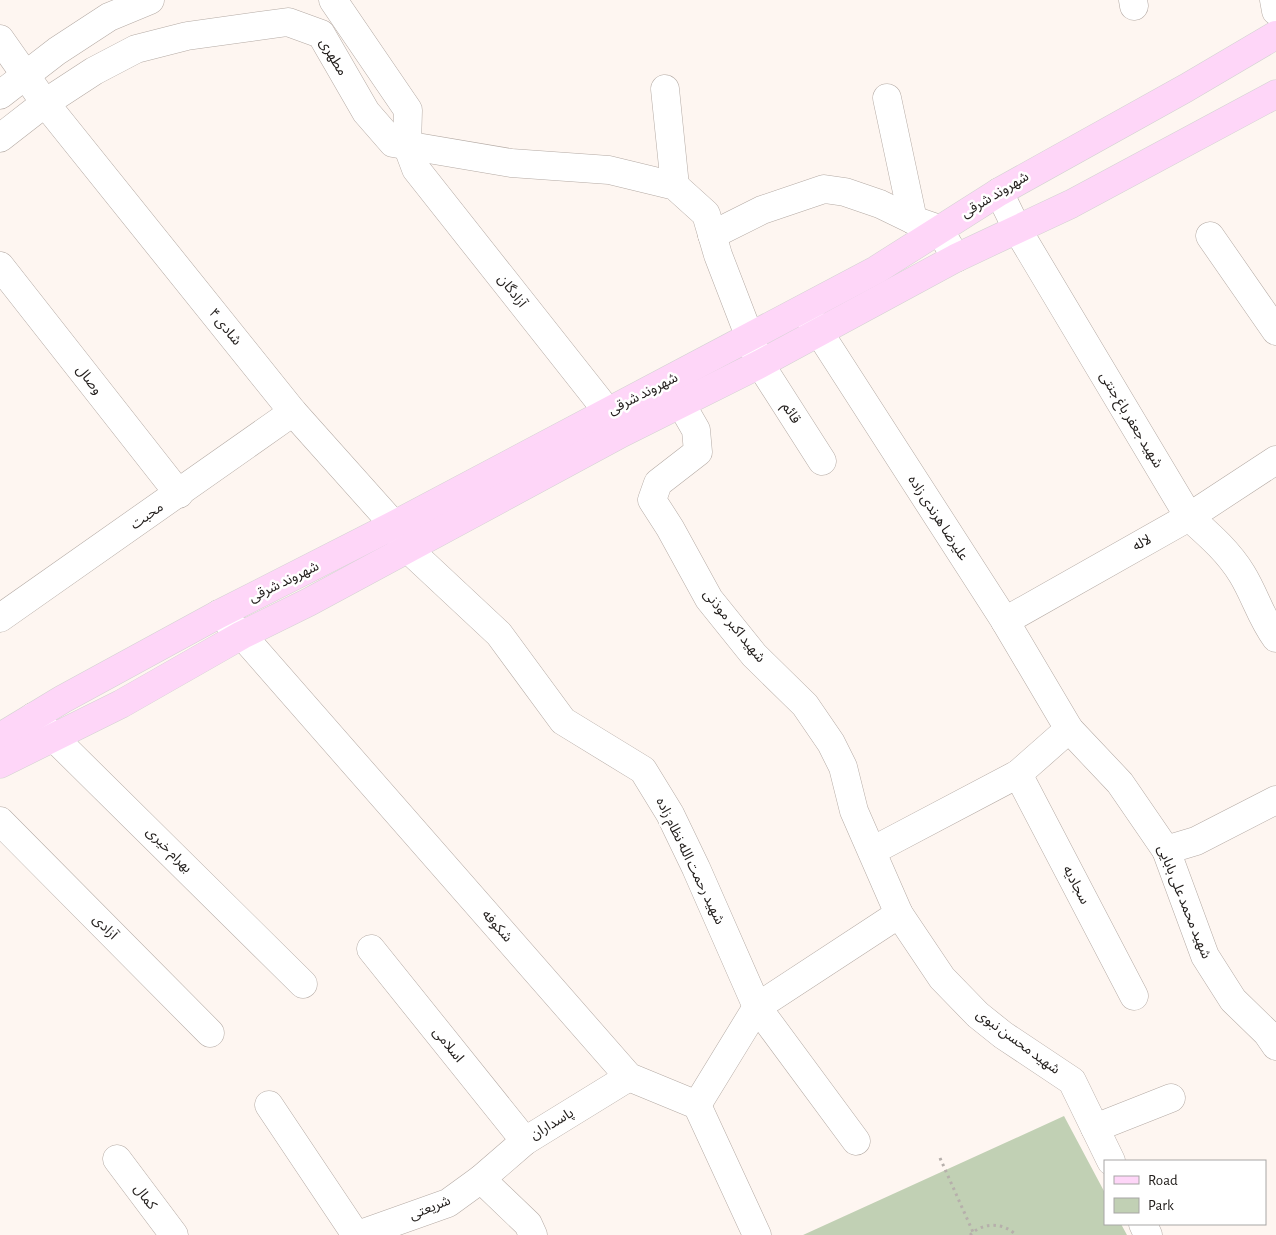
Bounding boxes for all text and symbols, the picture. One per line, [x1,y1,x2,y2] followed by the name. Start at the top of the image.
[316,36,349,79] street label: مطهری
[959,169,1032,221] street label: شهروند شرقی
[494,271,530,311] street label: آزادگان
[205,306,244,349] street label: شادی ۴
[73,363,105,398] street label: وصال
[606,370,681,418] street label: شهروند شرقی
[1094,370,1165,472] street label: شهید جعفر باغ جنتی
[777,400,803,428] street label: قائم
[904,473,971,564] street label: علیرضا هرندی زاده
[128,500,166,532] street label: محبت
[1130,532,1154,554] street label: لاله
[247,559,322,606] street label: شهروند شرقی
[700,587,768,666] street label: شهید اکبر موذنی
[651,795,727,928] street label: شهید رحمت الله نظام زاده
[141,824,195,878] street label: بهرام خیری
[1154,843,1213,961] street label: شهید محمد علی بابایی
[1060,863,1092,907] street label: سجادیه
[479,907,515,946] street label: شکوفه
[89,911,121,943] street label: آزادی
[973,1007,1062,1078] street label: شهید محسن نبوی
[429,1025,466,1066] street label: اسلامی
[528,1106,577,1144] street label: پاسداران
[1104,1160,1266,1225] legend
[1148,1173,1178,1188] text: Road
[130,1182,159,1213] street label: کمال
[407,1193,453,1223] street label: شریعتی
[1148,1198,1174,1213] text: Park

